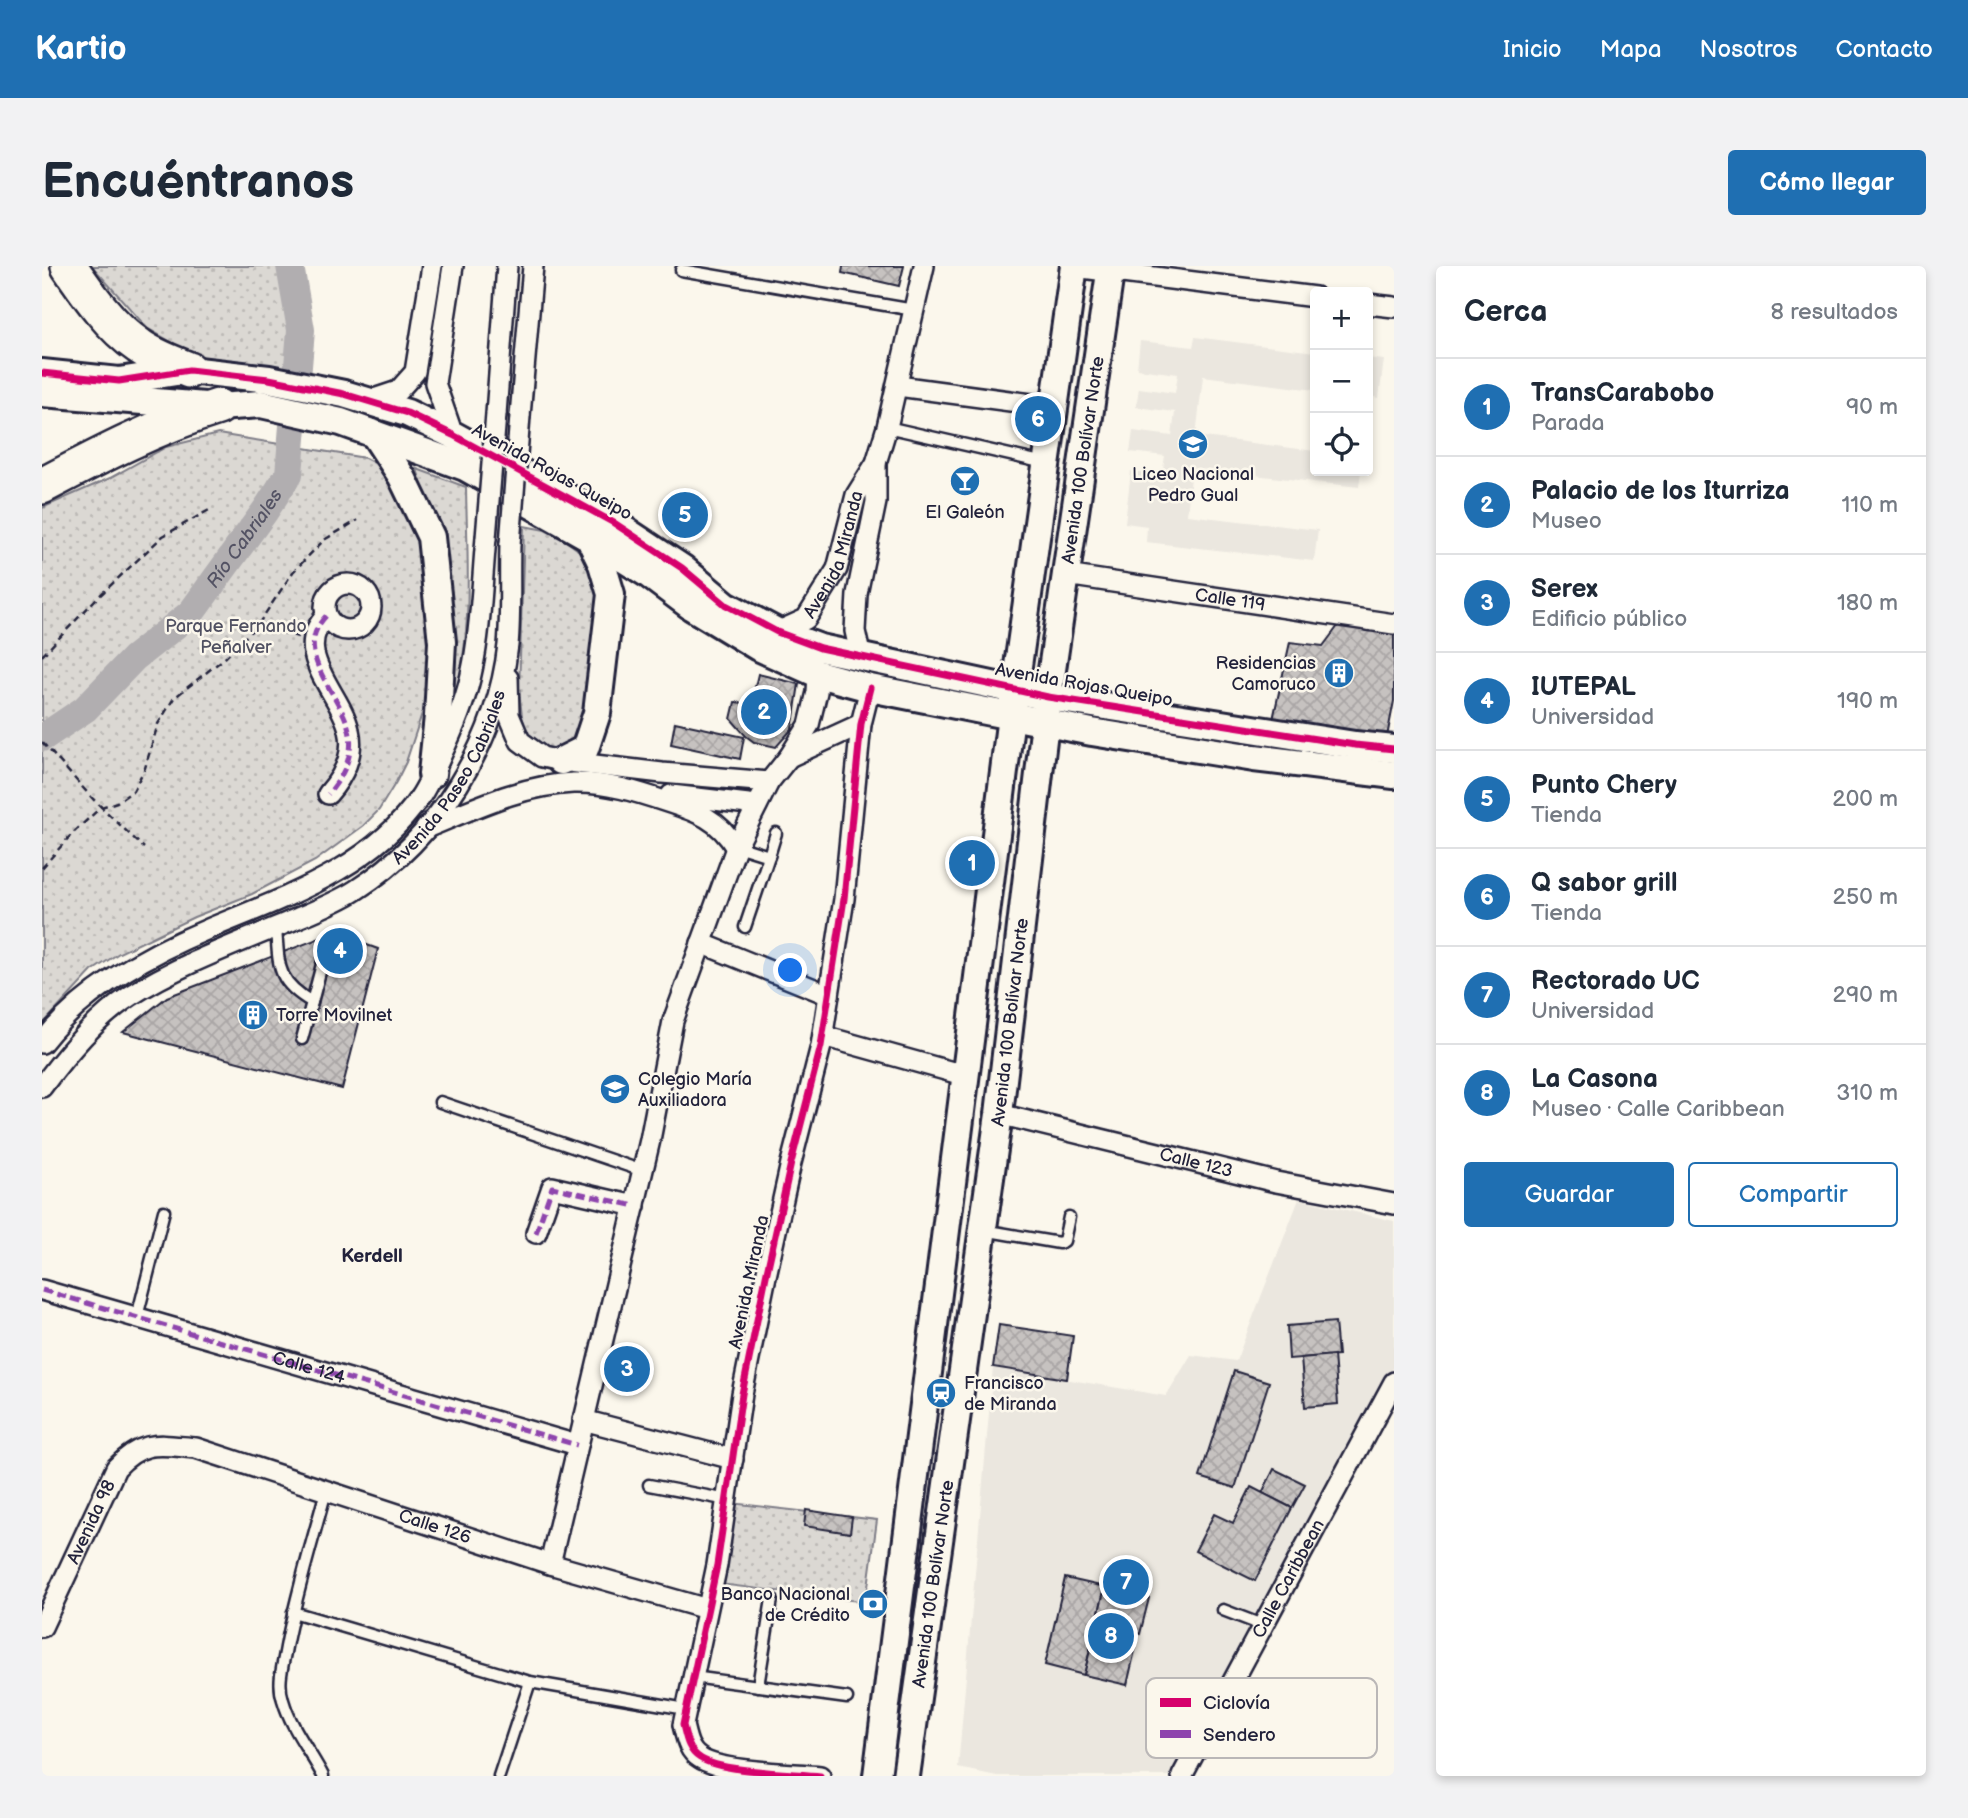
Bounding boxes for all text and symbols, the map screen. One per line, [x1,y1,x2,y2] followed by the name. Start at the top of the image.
[35,29,127,69] text: Kartio
[1503,35,1562,64] text: Inicio
[1600,35,1662,64] text: Mapa
[1700,35,1797,64] text: Nosotros
[1835,35,1933,64] text: Contacto
[1728,150,1926,215] button: Cómo llegar
[42,153,354,212] text: Encuéntranos
[1310,287,1373,476] map controls
[1310,287,1373,350] button: +
[1464,294,1547,330] text: Cerca
[1771,298,1898,326] text: 8 resultados
[1310,350,1373,413] button: −
[1057,354,1108,565] street label: Avenida 100 Bolívar Norte
[1531,378,1714,409] text: TransCarabobo
[1015,393,1061,445] pin: 6
[1482,393,1492,421] text: 1
[1846,393,1898,421] text: 90 m
[1531,409,1605,437] text: Parada
[1310,413,1373,476] button: locate
[468,419,636,525] street label: Avenida Rojas Queipo
[1176,427,1210,461] school or university icon: Liceo Nacional Pedro Gual
[948,464,982,498] bar icon: El Galeón
[1132,464,1254,506] place label: Liceo Nacional Pedro Gual
[1531,476,1790,507] text: Palacio de los Iturriza
[202,484,288,592] water label: Río Cabriales
[799,488,867,622] street label: Avenida Miranda
[662,489,708,541] pin: 5
[1480,491,1494,519] text: 2
[1841,491,1898,519] text: 110 m
[925,502,1005,523] place label: El Galeón
[1531,507,1602,535] text: Museo
[1531,574,1598,605] text: Serex
[1194,584,1267,615] street label: Calle 119
[1480,589,1494,617] text: 3
[1837,589,1898,617] text: 180 m
[1531,605,1687,633] text: Edificio público
[165,616,307,658] park label: Parque Fernando Peñalver
[1215,653,1316,695] place label: Residencias Camoruco
[1322,656,1356,690] building icon: Residencias Camoruco
[994,659,1174,711] street label: Avenida Rojas Queipo
[1531,672,1636,703] text: IUTEPAL
[741,686,787,738] pin: 2
[1480,687,1494,715] text: 4
[1837,687,1898,715] text: 190 m
[388,688,509,869] street label: Avenida Paseo Cabriales
[1531,703,1654,731] text: Universidad
[1531,770,1677,801] text: Punto Chery
[1480,785,1494,813] text: 5
[1832,785,1898,813] text: 200 m
[1531,801,1602,829] text: Tienda
[949,837,995,889] pin: 1
[1531,868,1677,899] text: Q sabor grill
[1480,883,1494,911] text: 6
[1832,883,1898,911] text: 250 m
[1531,899,1602,927] text: Tienda
[987,917,1032,1128] street label: Avenida 100 Bolívar Norte
[317,925,363,977] pin: 4
[773,953,807,987] your location
[1531,966,1700,997] text: Rectorado UC
[1481,981,1493,1009] text: 7
[1832,981,1898,1009] text: 290 m
[1531,997,1654,1025] text: Universidad
[236,998,270,1032] building icon: Torre Movilnet
[276,1005,393,1026] place label: Torre Movilnet
[1531,1064,1658,1095] text: La Casona
[638,1069,752,1111] place label: Colegio María Auxiliadora
[598,1072,632,1106] school or university icon: Colegio María Auxiliadora
[1480,1079,1494,1107] text: 8
[1836,1079,1898,1107] text: 310 m
[1531,1095,1785,1123] text: Museo · Calle Caribbean
[1157,1143,1235,1182] street label: Calle 123
[1464,1162,1674,1227] button: Guardar
[1688,1162,1898,1227] button: Compartir
[725,1213,773,1351] street label: Avenida Miranda
[341,1245,403,1268] district label: Kerdell
[604,1343,650,1395] pin: 3
[270,1347,348,1388] street label: Calle 124
[964,1373,1057,1415] place label: Francisco de Miranda
[924,1376,958,1410] station icon: Francisco de Miranda
[62,1476,120,1567] street label: Avenida 98
[908,1478,958,1689] street label: Avenida 100 Bolívar Norte
[396,1505,474,1548] street label: Calle 126
[1248,1516,1329,1642] street label: Calle Caribbean
[1103,1556,1149,1608] pin: 7
[721,1584,850,1626] place label: Banco Nacional de Crédito
[856,1587,890,1621] bank icon: Banco Nacional de Crédito
[1088,1610,1134,1662] pin: 8
[1146,1678,1377,1758] legend
[1203,1692,1270,1715] text: Ciclovía
[1203,1724,1276,1747] text: Sendero

